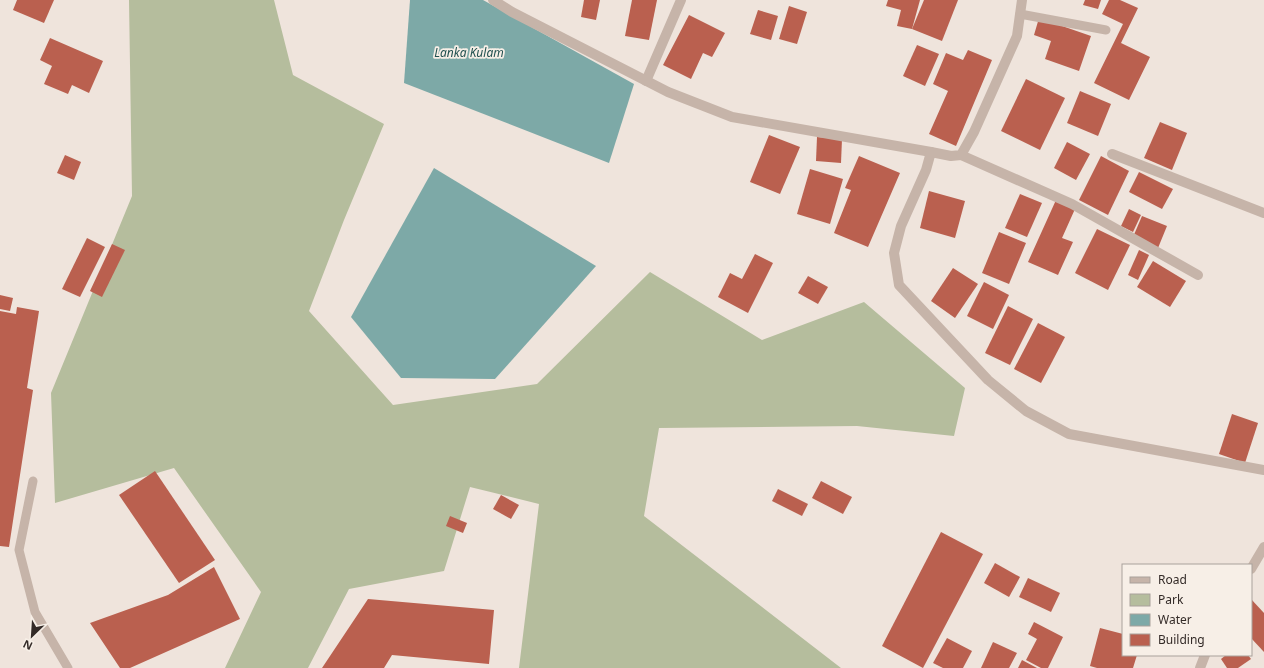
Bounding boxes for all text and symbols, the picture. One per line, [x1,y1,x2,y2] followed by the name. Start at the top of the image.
[434,44,504,61] water label: Lanka Kulam
[1122,564,1252,656] legend
[1158,571,1187,588] text: Road
[1158,591,1184,608] text: Park
[1158,611,1192,628] text: Water
[12,616,52,656] north arrow
[1158,631,1205,648] text: Building
[20,637,35,654] text: N

